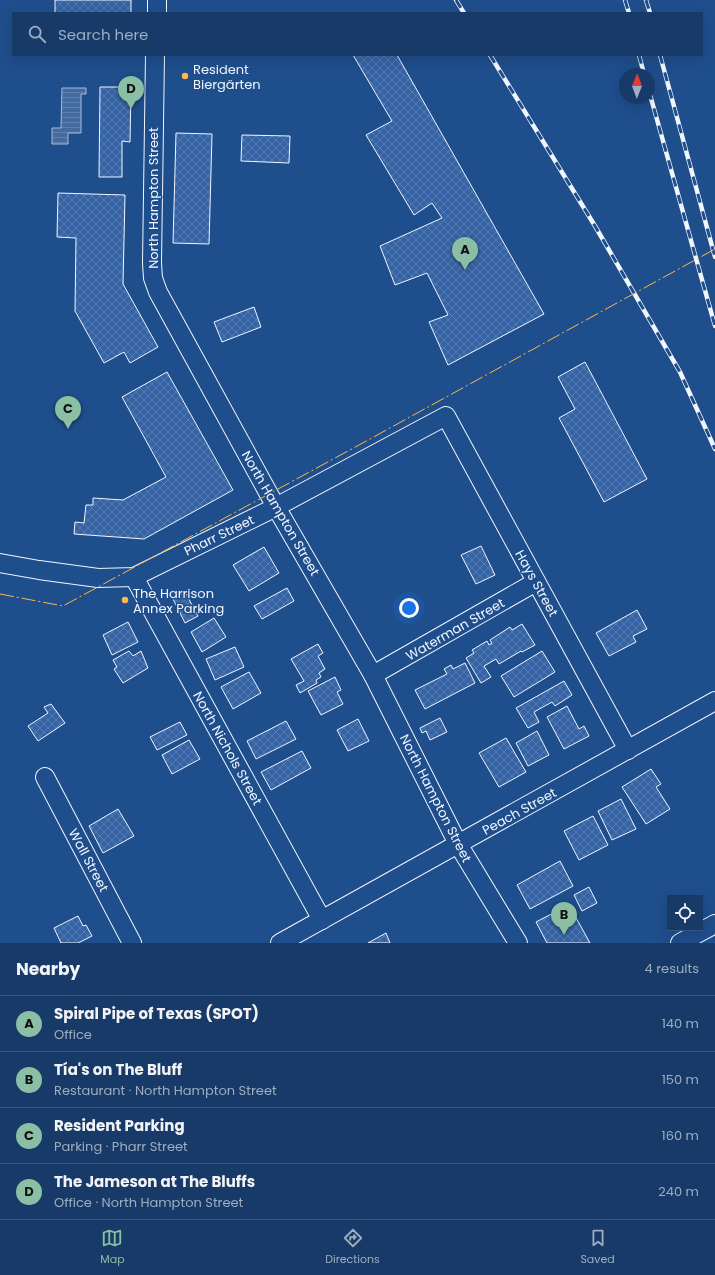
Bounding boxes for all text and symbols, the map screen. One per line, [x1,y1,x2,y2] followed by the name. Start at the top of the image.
[12,12,703,56] search box
[26,23,48,45] icon: search
[58,24,148,45] text: Search here
[193,60,261,94] place label: Resident Biergärten
[619,68,655,104] north arrow
[180,71,190,81] marker: Resident Biergärten
[118,76,144,109] pin: D
[144,127,163,269] street label: North Hampton Street
[452,237,478,270] pin: A
[55,396,81,429] pin: C
[237,447,324,580] street label: North Hampton Street
[181,510,258,561] street label: Pharr Street
[510,547,563,620] street label: Hays Street
[133,584,224,618] place label: The Harrison Annex Parking
[402,593,508,665] street label: Waterman Street
[120,595,130,605] marker: The Harrison Annex Parking
[399,598,419,618] your location
[188,688,267,809] street label: North Nichols Street
[395,731,476,866] street label: North Hampton Street
[479,783,560,840] street label: Peach Street
[64,825,113,896] street label: Wall Street
[667,895,703,931] map controls
[667,895,703,931] button: locate
[551,902,577,935] pin: B
[16,957,80,981] text: Nearby
[645,959,699,978] text: 4 results
[54,1003,259,1024] text: Spiral Pipe of Texas (SPOT)
[24,1014,34,1033] text: A
[662,1014,699,1033] text: 140 m
[54,1025,92,1044] text: Office
[54,1059,182,1080] text: Tía's on The Bluff
[25,1070,33,1089] text: B
[662,1070,699,1089] text: 150 m
[54,1081,277,1100] text: Restaurant · North Hampton Street
[54,1115,185,1136] text: Resident Parking
[24,1126,34,1145] text: C
[662,1126,699,1145] text: 160 m
[54,1137,188,1156] text: Parking · Pharr Street
[54,1171,255,1192] text: The Jameson at The Bluffs
[24,1182,34,1201] text: D
[658,1182,699,1201] text: 240 m
[54,1193,243,1212] text: Office · North Hampton Street
[100,1227,125,1268] tab: Map
[325,1227,380,1268] tab: Directions
[580,1227,615,1268] tab: Saved

